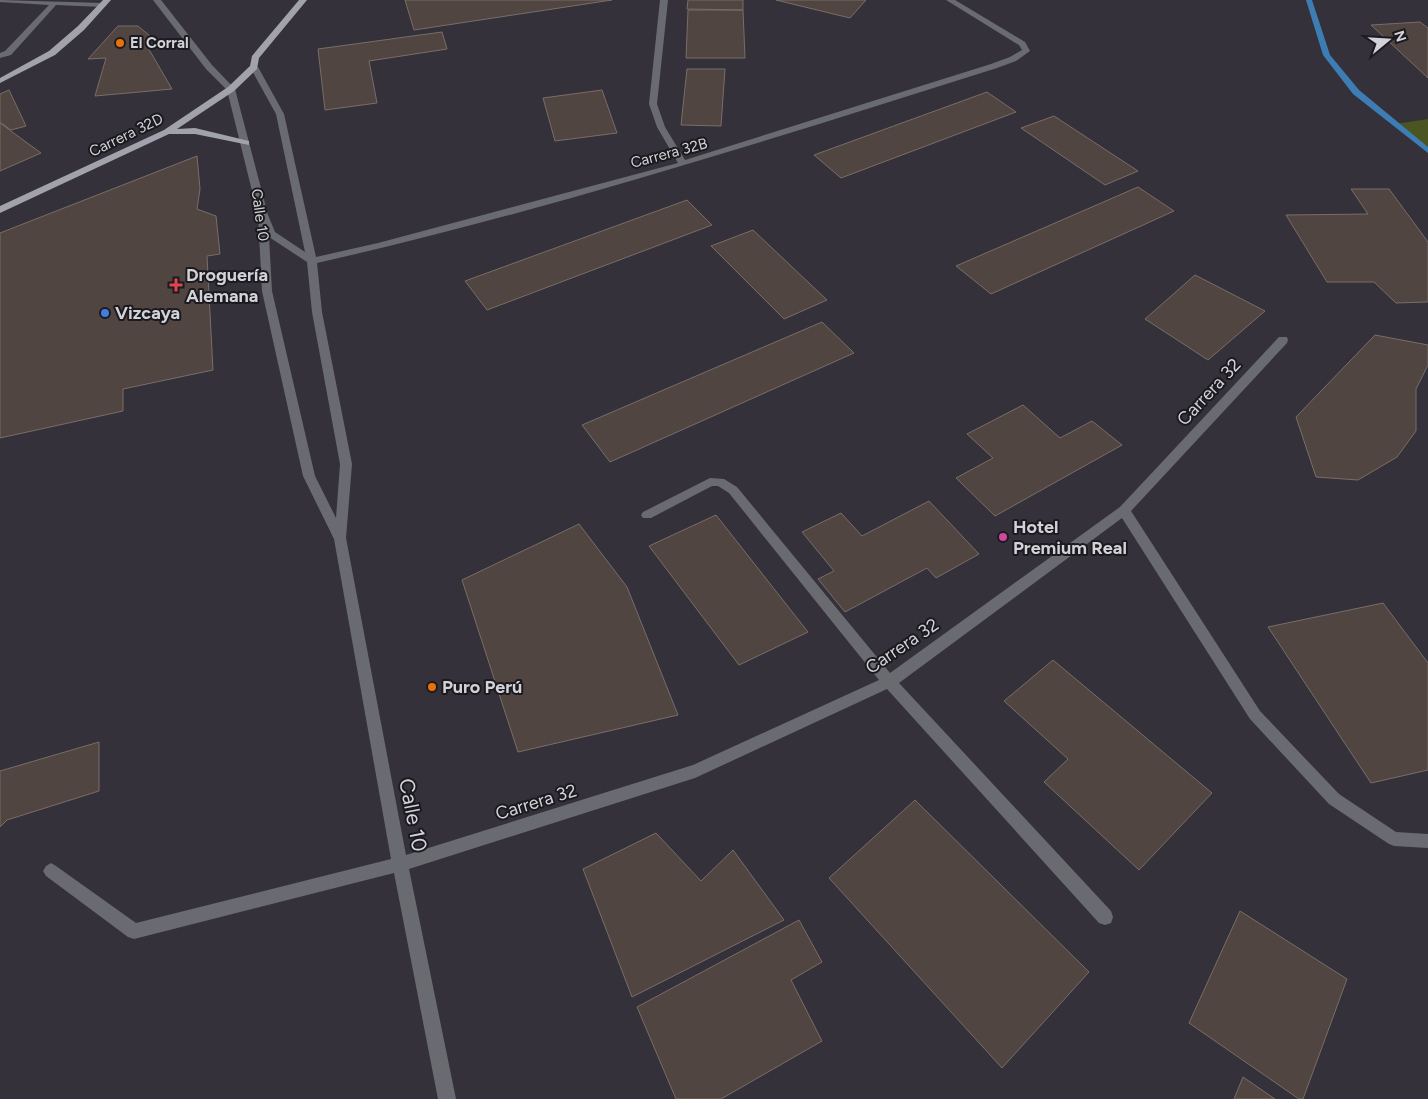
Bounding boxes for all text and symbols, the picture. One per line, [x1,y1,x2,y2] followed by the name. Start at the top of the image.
[1363,15,1413,65] north arrow
[1390,28,1410,44] text: N
[130,34,189,52] place label: El Corral
[114,37,126,49] marker: El Corral
[86,109,166,161] street label: Carrera 32D
[629,134,709,172] street label: Carrera 32B
[247,188,273,242] street label: Calle 10
[186,264,268,307] place label: Droguería Alemana
[170,279,182,291] marker: Droguería Alemana
[115,302,180,324] place label: Vizcaya
[99,307,111,319] marker: Vizcaya
[1172,354,1246,430] street label: Carrera 32
[1013,516,1127,559] place label: Hotel Premium Real
[997,531,1009,543] marker: Hotel Premium Real
[861,613,943,679] street label: Carrera 32
[442,676,522,698] place label: Puro Perú
[426,681,438,693] marker: Puro Perú
[394,776,433,854] street label: Calle 10
[493,779,579,825] street label: Carrera 32

